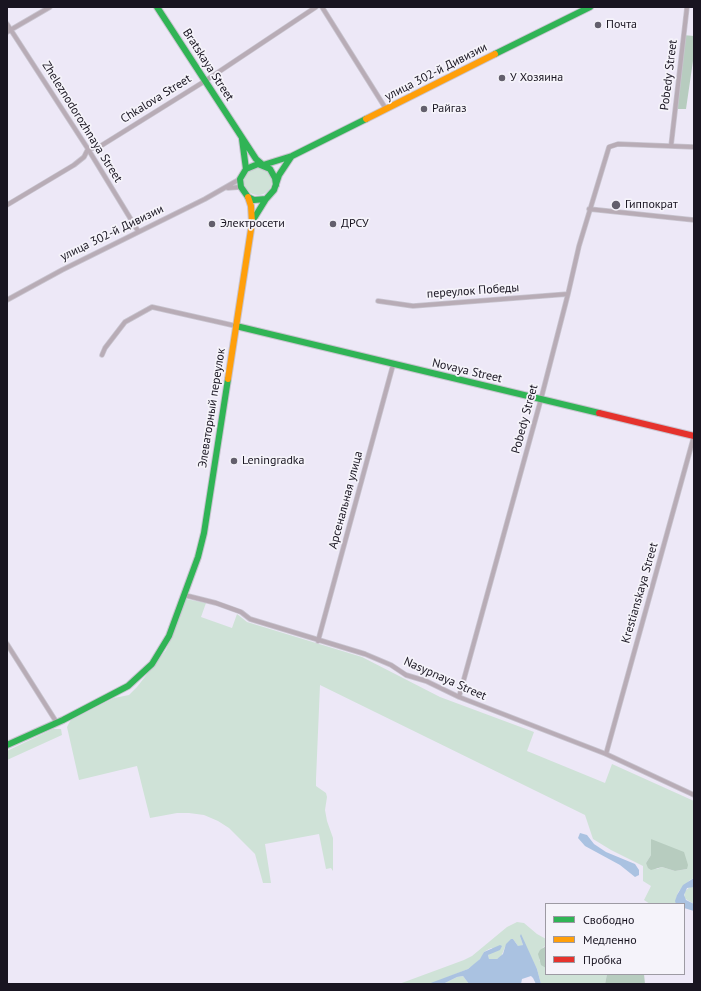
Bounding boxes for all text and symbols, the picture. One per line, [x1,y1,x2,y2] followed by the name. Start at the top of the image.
[606,18,637,32] place label: Почта
[593,20,603,30] marker: Почта
[179,26,237,104] street label: Bratskaya Street
[658,39,680,111] street label: Pobedy Street
[382,40,490,104] street label: улица 302-й Дивизии
[39,59,125,185] street label: Zheleznodorozhnaya Street
[510,71,563,85] place label: У Хозяина
[118,72,194,126] street label: Chkalova Street
[497,73,507,83] marker: У Хозяина
[432,102,466,116] place label: Райгаз
[419,104,429,114] marker: Райгаз
[625,198,678,212] place label: Гиппократ
[610,199,622,211] marker: Гиппократ
[58,202,166,264] street label: улица 302-й Дивизии
[220,217,285,231] place label: Электросети
[341,217,369,231] place label: ДРСУ
[207,219,217,229] marker: Электросети
[328,219,338,229] marker: ДРСУ
[426,281,520,301] street label: переулок Победы
[195,347,229,469] street label: Элеваторный переулок
[431,356,503,386] street label: Novaya Street
[509,383,541,455] street label: Pobedy Street
[326,450,366,550] street label: Арсенальная улица
[242,454,305,468] place label: Leningradka
[229,456,239,466] marker: Leningradka
[619,541,661,645] street label: Krestianskaya Street
[401,654,489,704] street label: Nasypnaya Street
[545,903,685,975] legend
[583,912,634,927] text: Свободно
[583,932,637,947] text: Медленно
[583,952,622,967] text: Пробка

